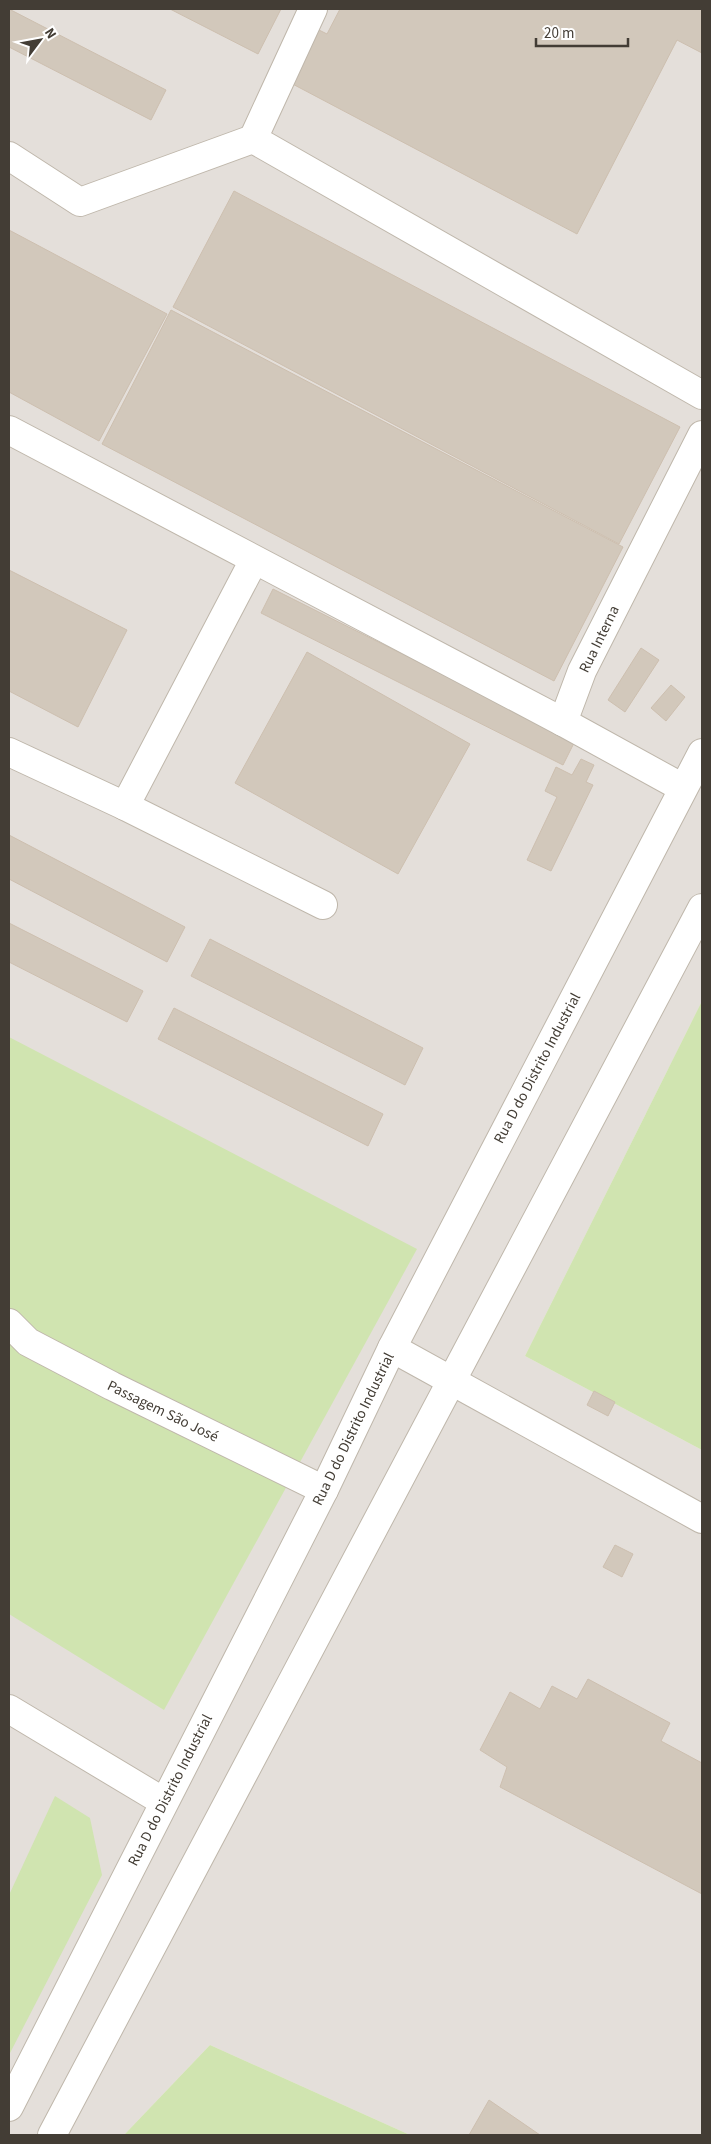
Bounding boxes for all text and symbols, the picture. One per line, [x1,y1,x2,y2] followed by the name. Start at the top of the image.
[15,15,65,65] north arrow
[536,15,628,47] scale bar
[544,23,574,44] text: 20 m
[39,24,61,43] text: N
[574,602,625,676] street label: Rua Interna
[489,989,586,1147] street label: Rua D do Distrito Industrial
[307,1349,400,1509] street label: Rua D do Distrito Industrial
[104,1375,222,1448] street label: Passagem São José
[123,1711,218,1870] street label: Rua D do Distrito Industrial

